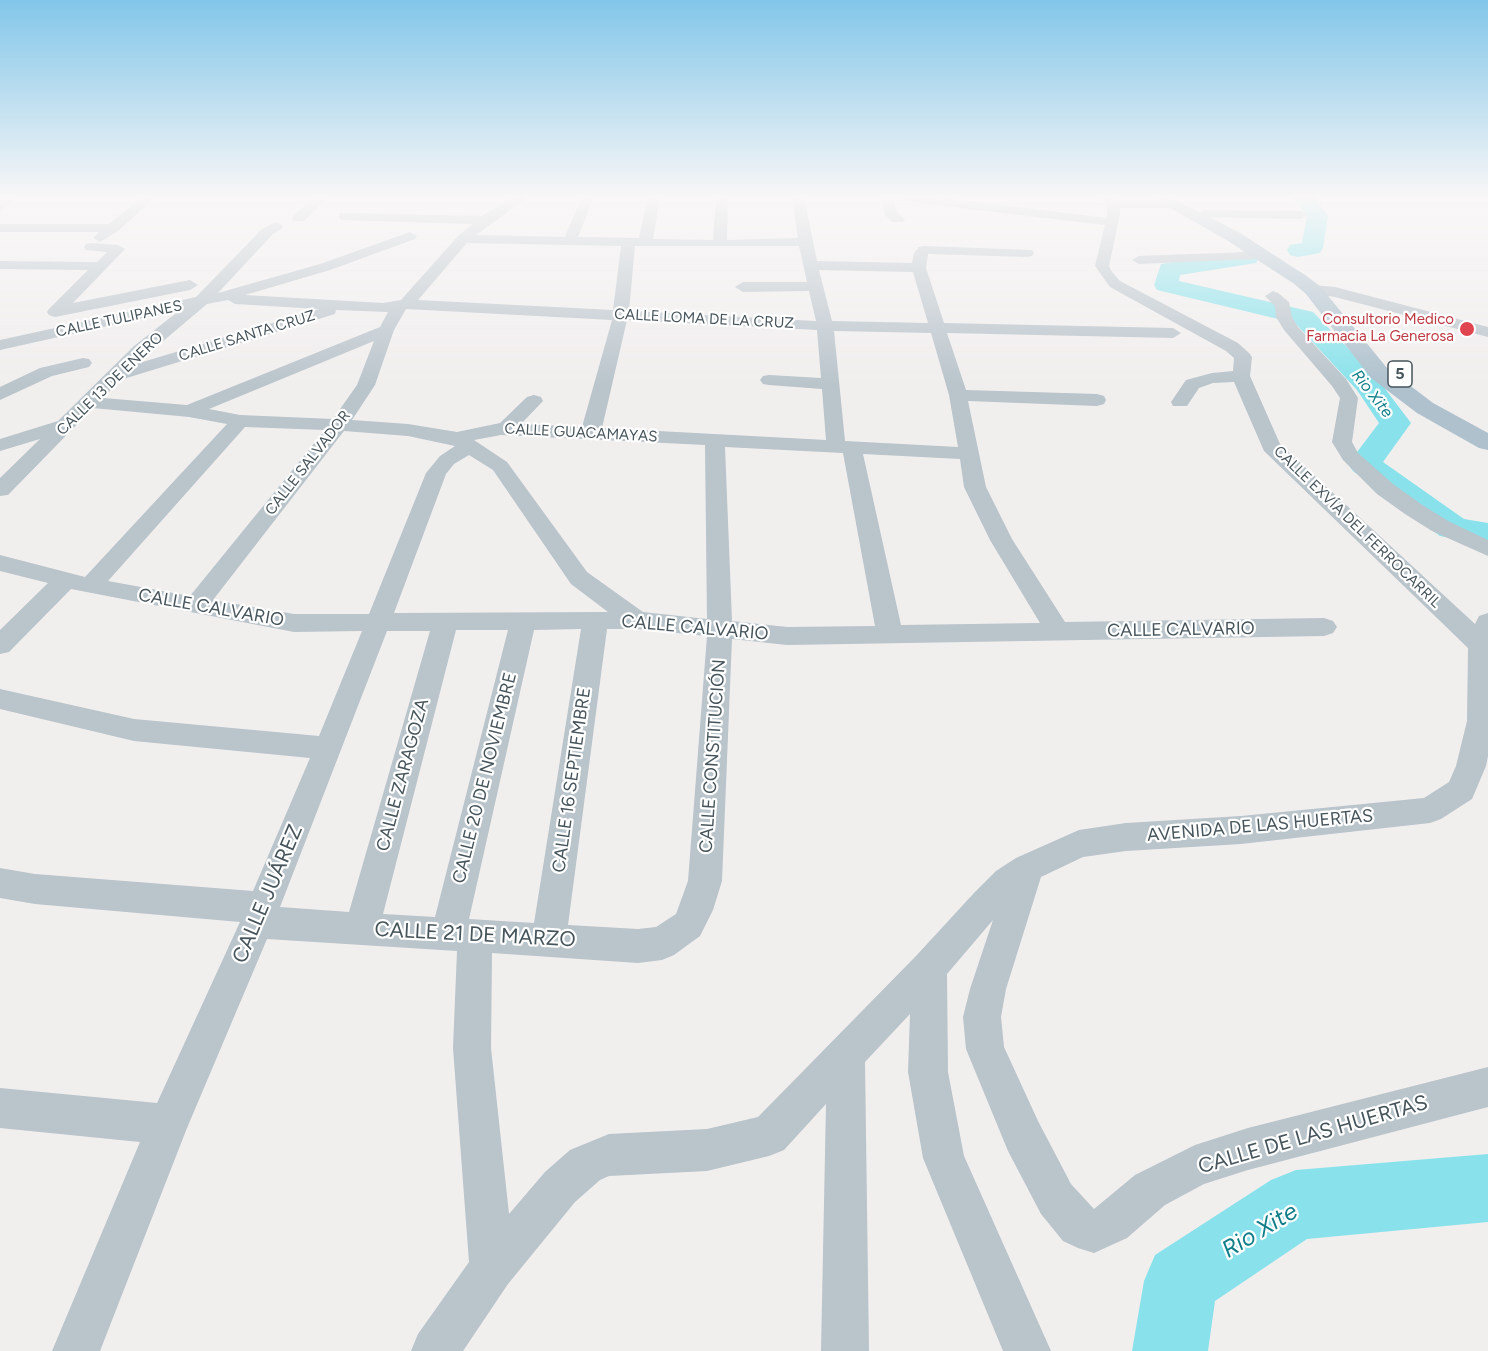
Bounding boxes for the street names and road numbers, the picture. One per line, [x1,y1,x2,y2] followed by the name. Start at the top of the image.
[54,297,184,341] street label: CALLE TULIPANES
[614,305,794,333] street label: CALLE LOMA DE LA CRUZ
[177,307,317,365] street label: CALLE SANTA CRUZ
[53,329,167,439] street label: CALLE 13 DE ENERO
[1388,361,1412,387] road number: 5
[262,407,354,519] street label: CALLE SALVADOR
[504,420,658,446] street label: CALLE GUACAMAYAS
[1270,442,1444,612] street label: CALLE EXVÍA DEL FERROCARRIL
[136,585,286,631] street label: CALLE CALVARIO
[621,611,769,645] street label: CALLE CALVARIO
[1107,618,1255,642] street label: CALLE CALVARIO
[695,658,731,854] street label: CALLE CONSTITUCIÓN
[448,670,522,886] street label: CALLE 20 DE NOVIEMBRE
[548,686,596,874] street label: CALLE 16 SEPTIEMBRE
[372,696,434,854] street label: CALLE ZARAGOZA
[1146,805,1374,847] street label: AVENIDA DE LAS HUERTAS
[228,821,308,967] street label: CALLE JUÁREZ
[374,917,576,953] street label: CALLE 21 DE MARZO
[1195,1090,1431,1180] street label: CALLE DE LAS HUERTAS

